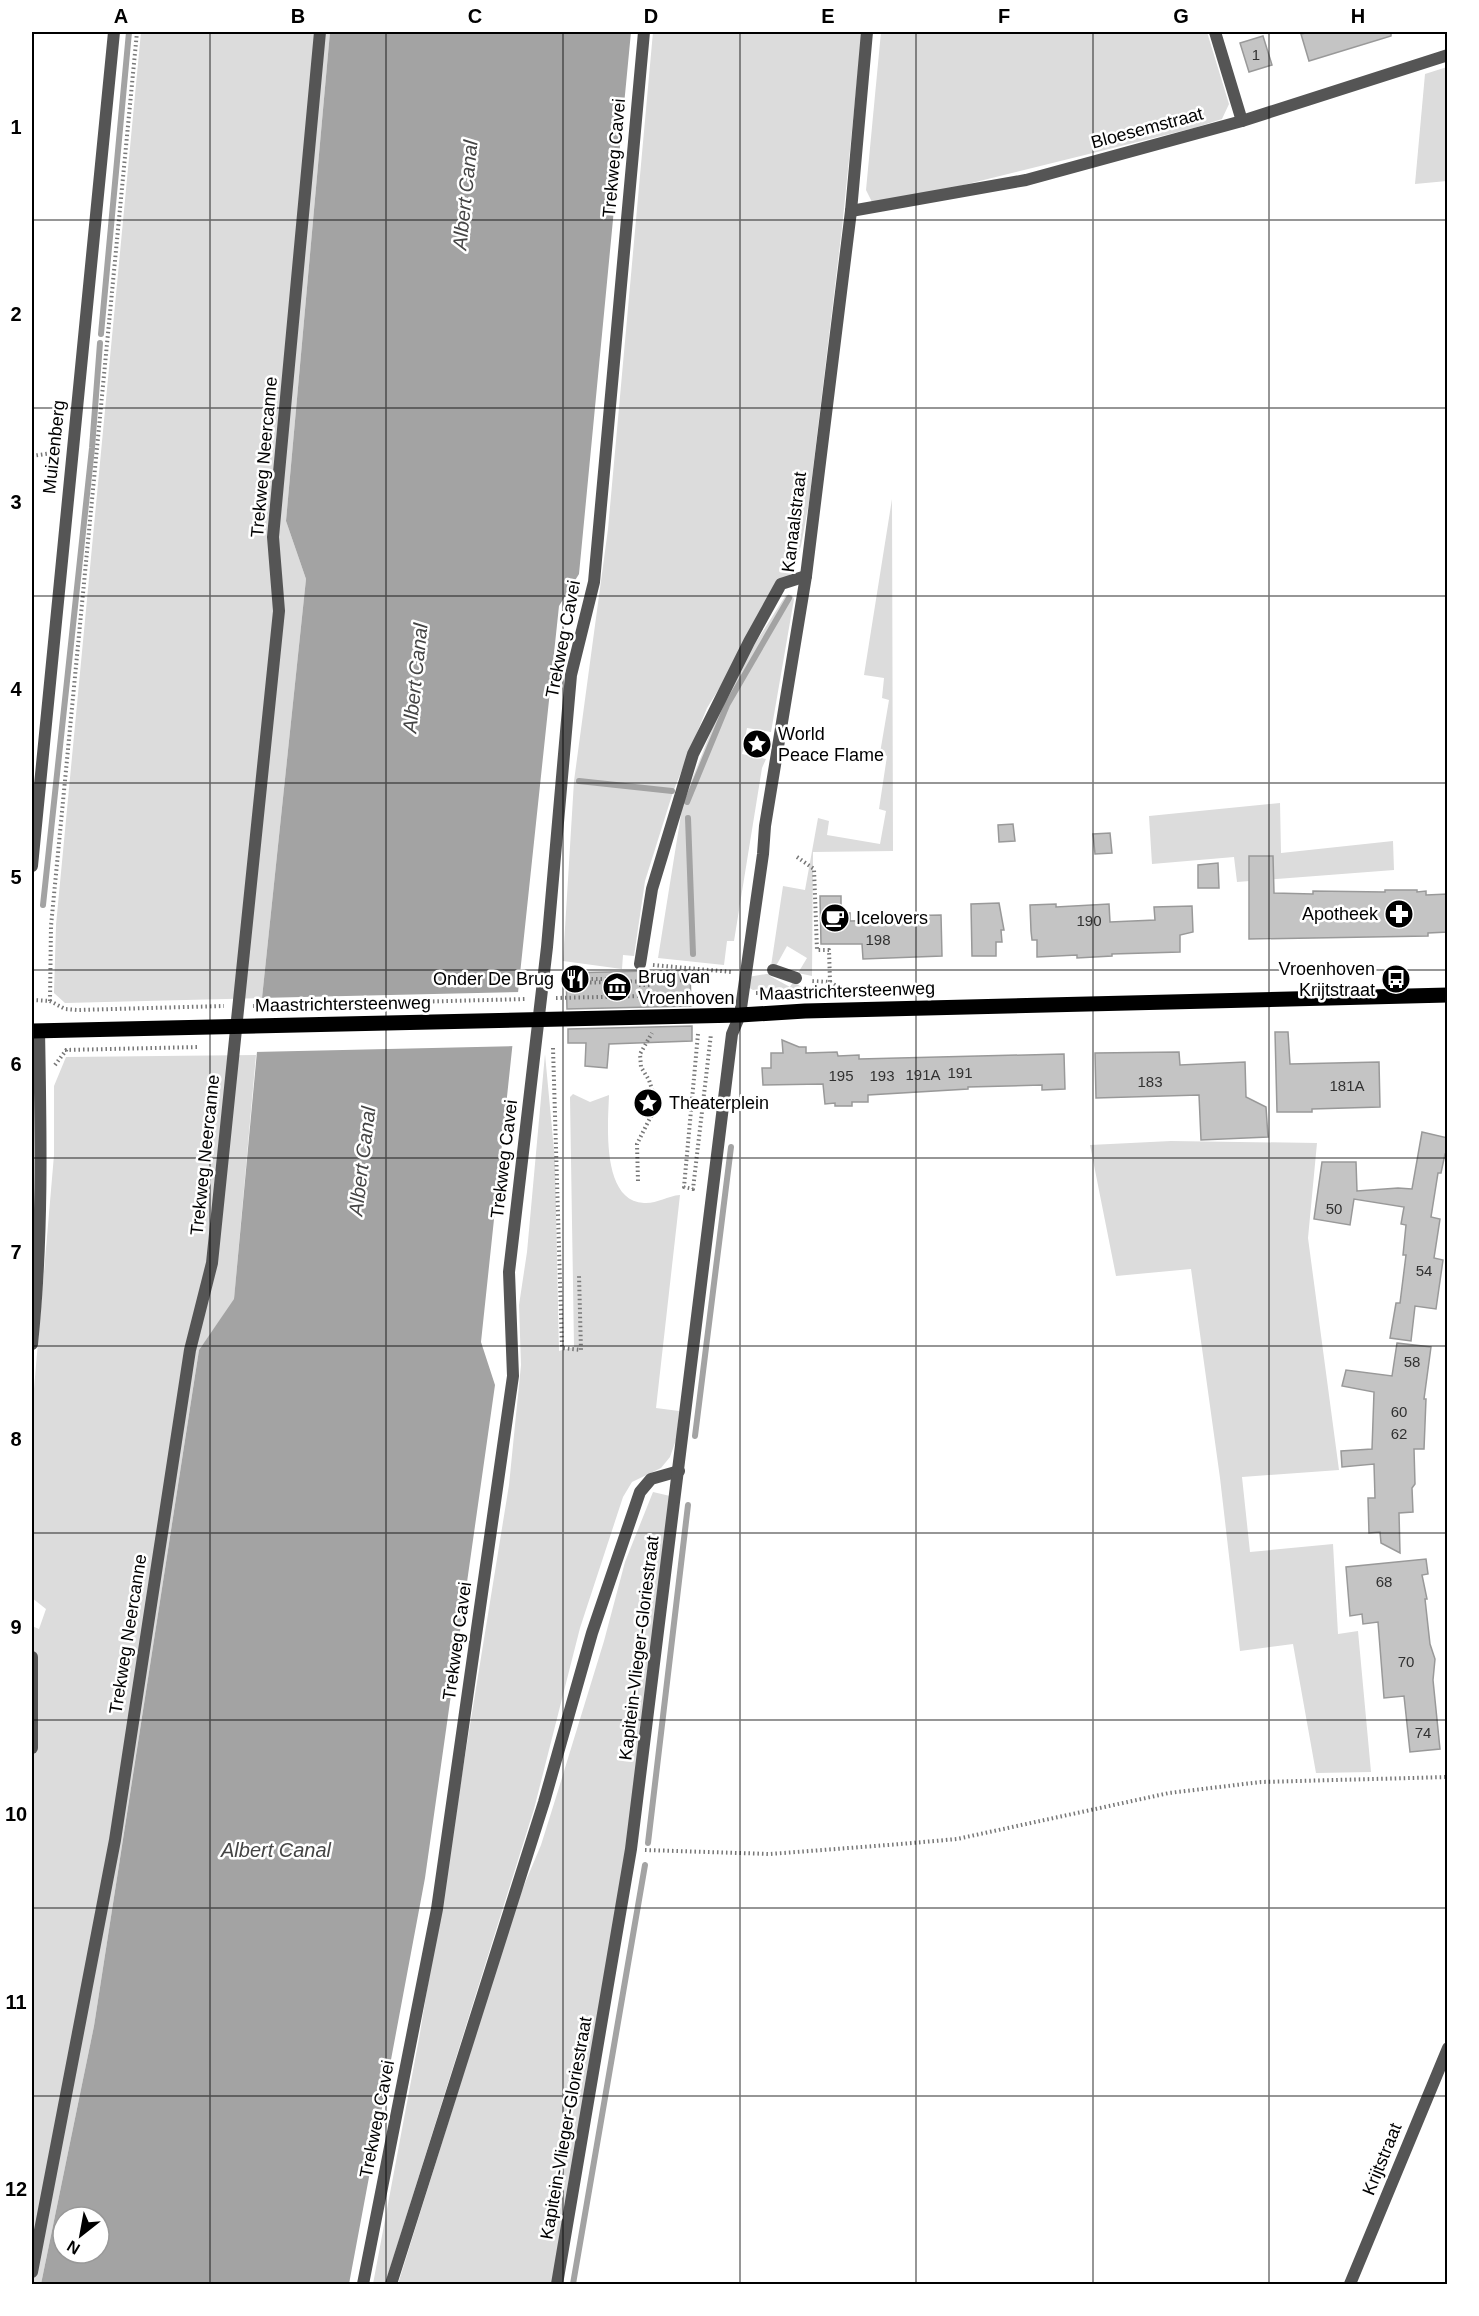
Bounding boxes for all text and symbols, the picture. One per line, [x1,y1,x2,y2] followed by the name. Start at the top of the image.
[114,5,128,27] text: A
[291,5,305,27] text: B
[468,5,482,27] text: C
[644,5,658,27] text: D
[821,5,835,27] text: E
[998,5,1010,27] text: F
[1173,5,1189,27] text: G
[1351,5,1365,27] text: H
[1252,46,1260,63] house number: 1
[599,98,629,218] street label: Trekweg Cavei
[1089,103,1205,153] street label: Bloesemstraat
[10,116,22,138] text: 1
[448,139,482,252] water label: Albert Canal
[10,303,22,325] text: 2
[247,376,281,538] street label: Trekweg Neercanne
[39,399,69,495] street label: Muizenberg
[778,471,810,573] street label: Kanaalstraat
[10,491,22,513] text: 3
[542,579,584,699] street label: Trekweg Cavei
[398,622,432,735] water label: Albert Canal
[10,678,22,700] text: 4
[778,724,884,765] place label: World Peace Flame
[741,728,773,760] place icon: World Peace Flame
[10,866,22,888] text: 5
[1383,898,1415,930] pharmacy icon: Apotheek
[819,902,851,934] cafe icon: Icelovers
[1302,904,1379,924] place label: Apotheek
[856,908,928,928] place label: Icelovers
[1076,912,1102,929] house number: 190
[865,931,891,948] house number: 198
[1279,959,1375,1000] place label: Vroenhoven Krijtstraat
[559,963,591,995] restaurant icon: Onder De Brug
[1380,963,1412,995] bus stop icon: Vroenhoven Krijtstraat
[638,967,734,1008] place label: Brug van Vroenhoven
[433,969,554,989] place label: Onder De Brug
[601,971,633,1003] museum icon: Brug van Vroenhoven
[759,978,935,1004] street label: Maastrichtersteenweg
[255,992,431,1016] street label: Maastrichtersteenweg
[10,1053,22,1075] text: 6
[947,1064,973,1081] house number: 191
[905,1066,941,1083] house number: 191A
[828,1067,854,1084] house number: 195
[869,1067,895,1084] house number: 193
[1137,1073,1163,1090] house number: 183
[187,1074,223,1236] street label: Trekweg Neercanne
[1329,1077,1365,1094] house number: 181A
[632,1087,664,1119] place icon: Theaterplein
[669,1093,769,1113] place label: Theaterplein
[487,1099,521,1219] street label: Trekweg Cavei
[344,1104,380,1218] water label: Albert Canal
[1326,1200,1342,1217] house number: 50
[10,1241,22,1263] text: 7
[1416,1262,1432,1279] house number: 54
[1404,1353,1420,1370] house number: 58
[1391,1403,1407,1420] house number: 60
[1391,1425,1407,1442] house number: 62
[10,1428,22,1450] text: 8
[615,1535,663,1761] street label: Kapitein-Vlieger-Gloriestraat
[105,1553,151,1715] street label: Trekweg Neercanne
[1376,1573,1392,1590] house number: 68
[439,1581,475,1701] street label: Trekweg Cavei
[10,1616,22,1638] text: 9
[1398,1653,1414,1670] house number: 70
[1415,1724,1431,1741] house number: 74
[5,1803,27,1825] text: 10
[220,1839,332,1861] water label: Albert Canal
[5,1991,27,2013] text: 11
[537,2015,595,2241] street label: Kapitein-Vlieger-Gloriestraat
[356,2059,398,2179] street label: Trekweg Cavei
[1358,2120,1406,2198] street label: Krijtstraat
[5,2178,27,2200] text: 12
[51,2205,111,2265] north arrow
[64,2237,83,2258] text: N

